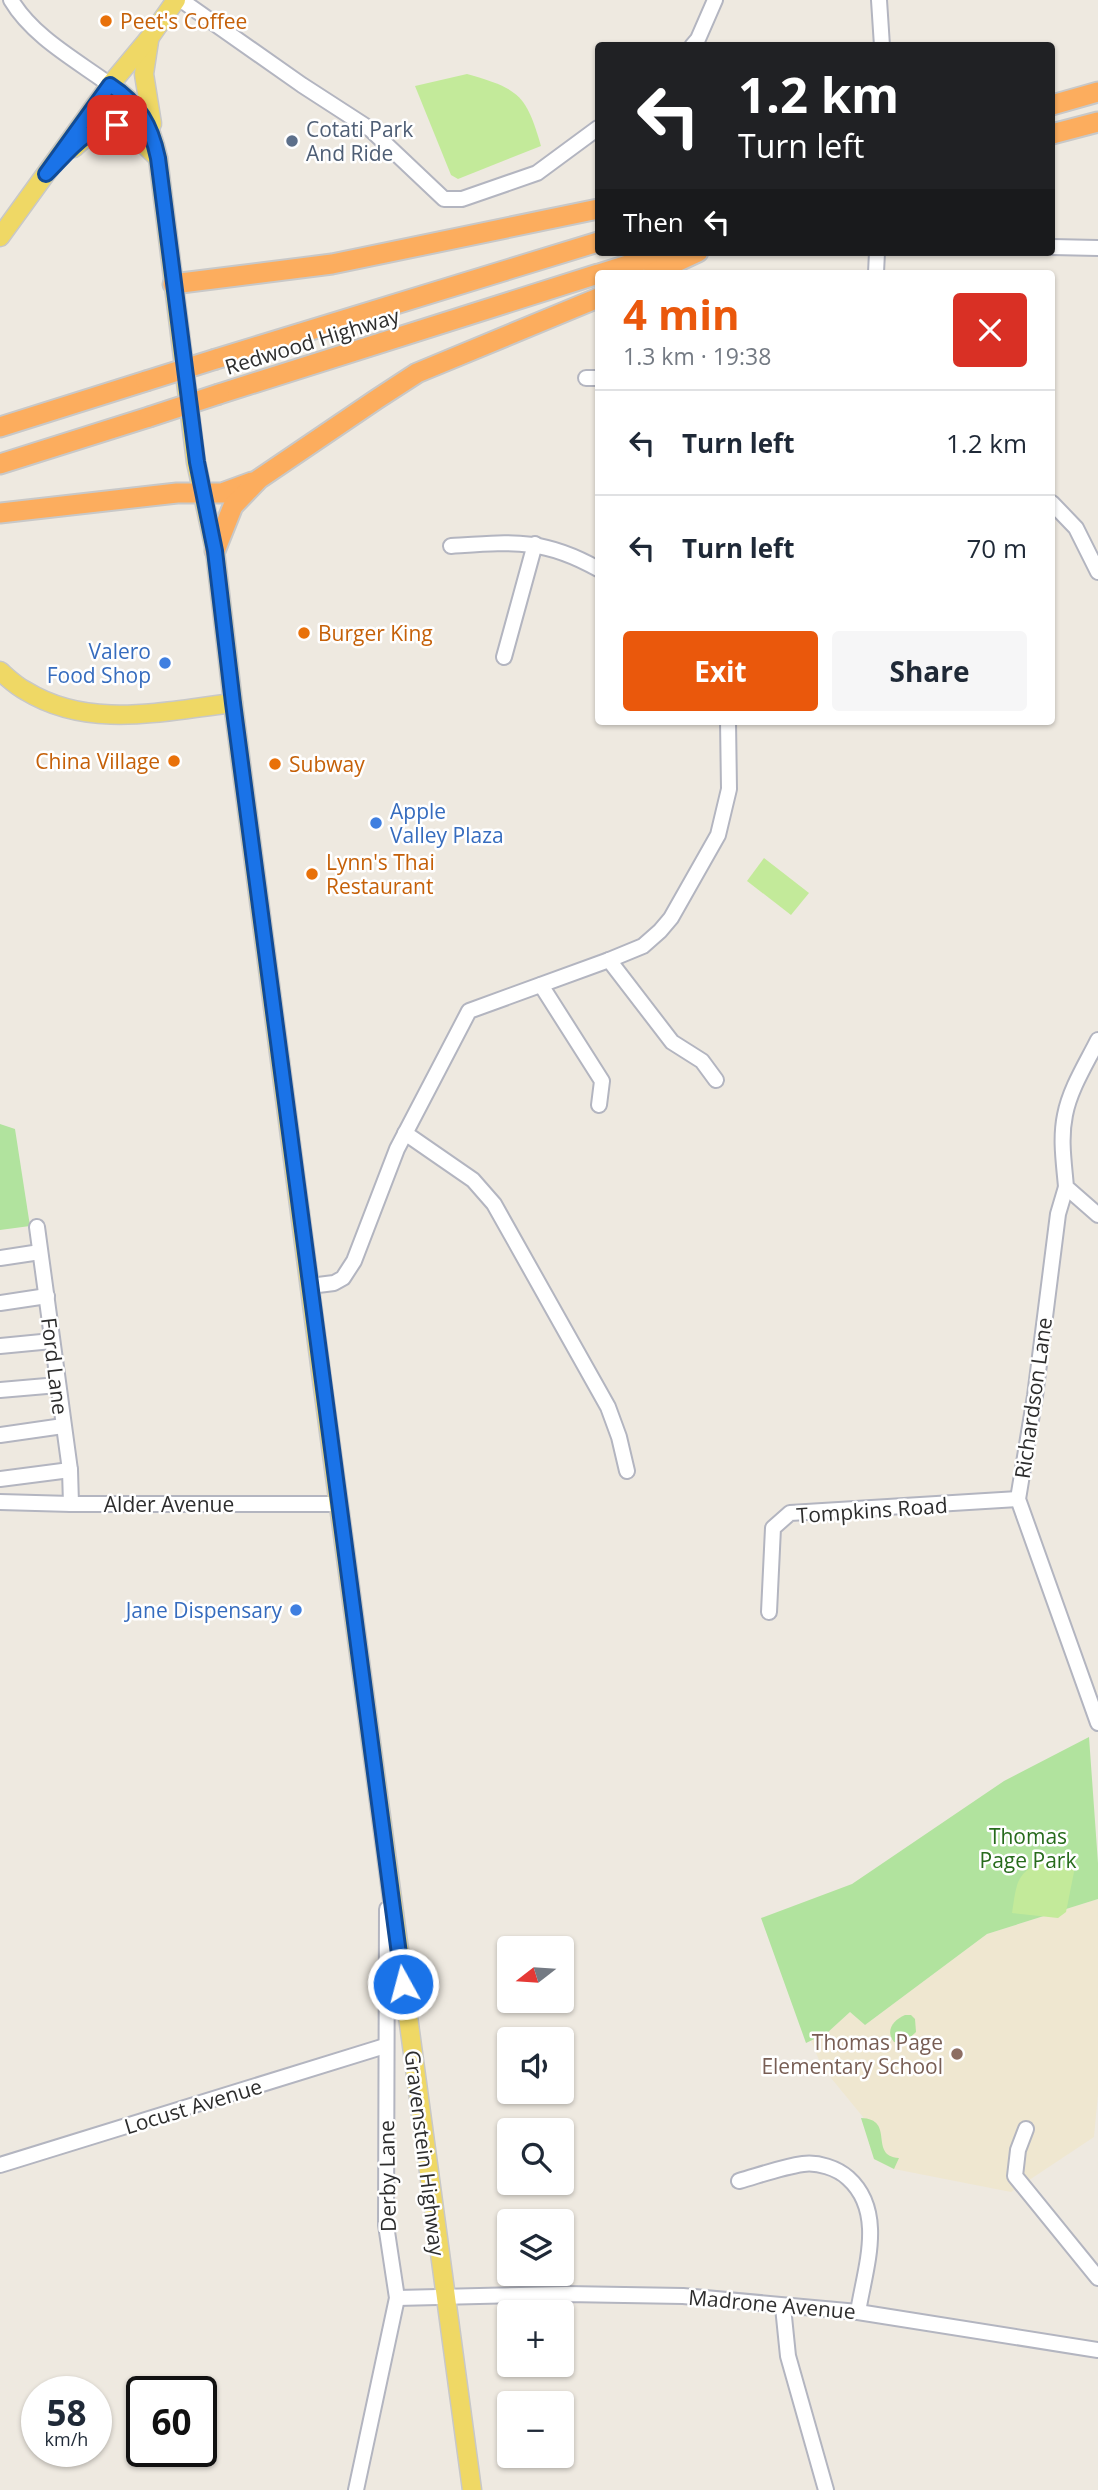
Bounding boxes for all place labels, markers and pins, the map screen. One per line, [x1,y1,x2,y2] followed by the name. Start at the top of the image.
[120,7,247,35] place label: Peet's Coffee
[98,13,114,29] marker: Peet's Coffee
[87,95,147,155] pin
[306,115,413,167] place label: Cotati Park And Ride
[284,133,300,149] marker: Cotati Park And Ride
[318,619,433,647] place label: Burger King
[296,625,312,641] marker: Burger King
[47,637,151,689] place label: Valero Food Shop
[157,655,173,671] marker: Valero Food Shop
[35,747,160,775] place label: China Village
[289,750,365,778] place label: Subway
[166,753,182,769] marker: China Village
[267,756,283,772] marker: Subway
[390,797,504,849] place label: Apple Valley Plaza
[368,815,384,831] marker: Apple Valley Plaza
[326,848,435,900] place label: Lynn's Thai Restaurant
[304,866,320,882] marker: Lynn's Thai Restaurant
[124,1596,282,1624] place label: Jane Dispensary
[288,1602,304,1618] marker: Jane Dispensary
[761,2028,943,2080] place label: Thomas Page Elementary School
[949,2046,965,2062] marker: Thomas Page Elementary School

